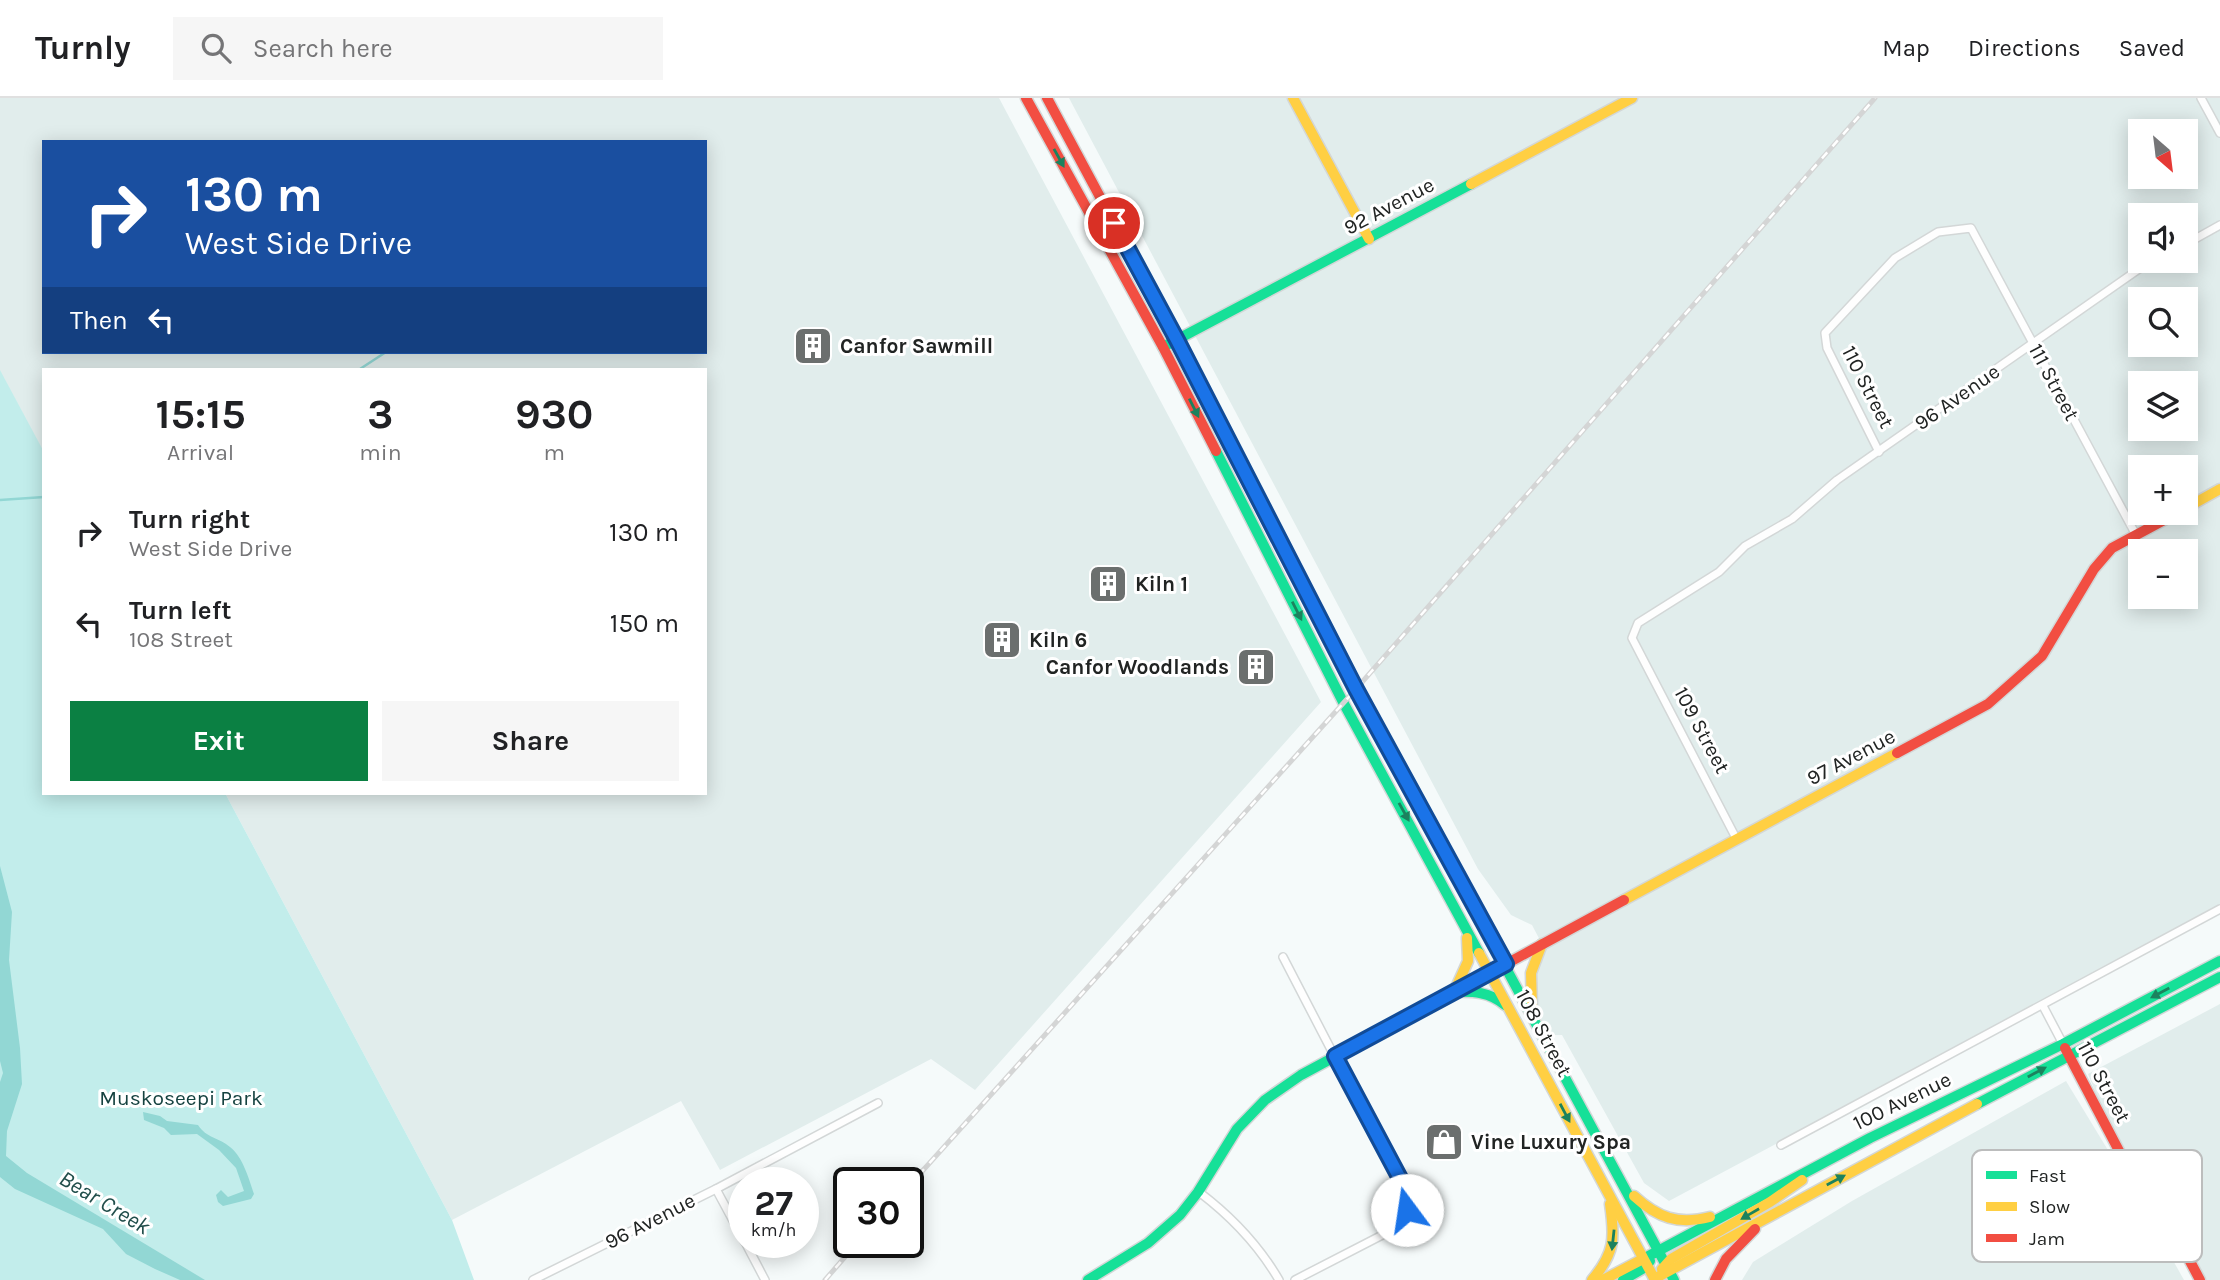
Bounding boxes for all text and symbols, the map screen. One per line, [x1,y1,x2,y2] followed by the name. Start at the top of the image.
[173,17,663,80] search box
[35,29,131,67] text: Turnly
[197,29,235,67] icon: search
[253,33,393,64] text: Search here
[1882,34,1930,62] text: Map
[1968,34,2081,62] text: Directions
[2119,34,2185,62] text: Saved
[2128,119,2198,189] north arrow
[2128,119,2198,609] map controls
[1053,148,1065,168] one-way arrow
[185,166,323,223] text: 130 m
[70,168,161,259] icon: right
[1340,172,1438,240] street label: 92 Avenue
[1084,193,1144,253] pin
[2128,203,2198,273] button: sound
[1095,204,1133,242] icon: arrive
[185,225,412,262] text: West Side Drive
[2128,287,2198,357] button: search
[142,301,180,339] icon: left
[70,305,128,336] text: Then
[792,325,834,367] building icon: Canfor Sawmill
[840,334,993,358] place label: Canfor Sawmill
[2024,340,2084,425] street label: 111 Street
[1837,342,1899,432] street label: 110 Street
[1910,359,2004,435] street label: 96 Avenue
[2128,371,2198,441] button: layers
[156,389,246,439] text: 15:15
[367,389,393,439] text: 3
[515,389,593,439] text: 930
[1189,398,1200,418] one-way arrow
[167,439,234,466] text: Arrival
[359,439,402,466] text: min
[544,439,565,466] text: m
[2128,455,2198,525] button: +
[129,504,250,535] text: Turn right
[70,514,108,552] icon: right
[609,517,679,548] text: 130 m
[129,535,292,562] text: West Side Drive
[2128,539,2198,609] button: −
[1087,563,1129,605] building icon: Kiln 1
[1135,572,1188,596] place label: Kiln 1
[129,595,231,626] text: Turn left
[1292,601,1303,621] one-way arrow
[70,605,108,643] icon: left
[610,608,679,639] text: 150 m
[981,619,1023,661] building icon: Kiln 6
[129,626,233,653] text: 108 Street
[1029,628,1087,652] place label: Kiln 6
[1235,646,1277,688] building icon: Canfor Woodlands
[1046,655,1229,679] place label: Canfor Woodlands
[1669,683,1735,777] street label: 109 Street
[70,701,368,781] button: Exit
[382,701,679,781] button: Share
[1803,724,1899,790] street label: 97 Avenue
[1398,802,1410,822] one-way arrow
[1511,985,1577,1081] street label: 108 Street
[2150,987,2170,999] one-way arrow
[2073,1037,2136,1127] street label: 110 Street
[2027,1066,2046,1078] one-way arrow
[1849,1067,1955,1135] street label: 100 Avenue
[99,1086,263,1110] park label: Muskoseepi Park
[1559,1103,1571,1123] one-way arrow
[1423,1121,1465,1163] shop icon: Vine Luxury Spa
[1471,1130,1631,1154] place label: Vine Luxury Spa
[1972,1150,2202,1262] legend
[54,1165,155,1240] water label: Bear Creek
[2029,1165,2066,1187] text: Fast
[833,1167,924,1258] speed limit sign: 30
[1370,1173,1444,1247] position arrow
[1826,1174,1846,1186] one-way arrow
[754,1183,793,1224] text: 27
[601,1188,699,1254] street label: 96 Avenue
[2029,1196,2070,1218] text: Slow
[1741,1207,1760,1220] one-way arrow
[751,1219,796,1241] text: km/h
[2029,1228,2065,1250] text: Jam
[1607,1229,1618,1251] one-way arrow

